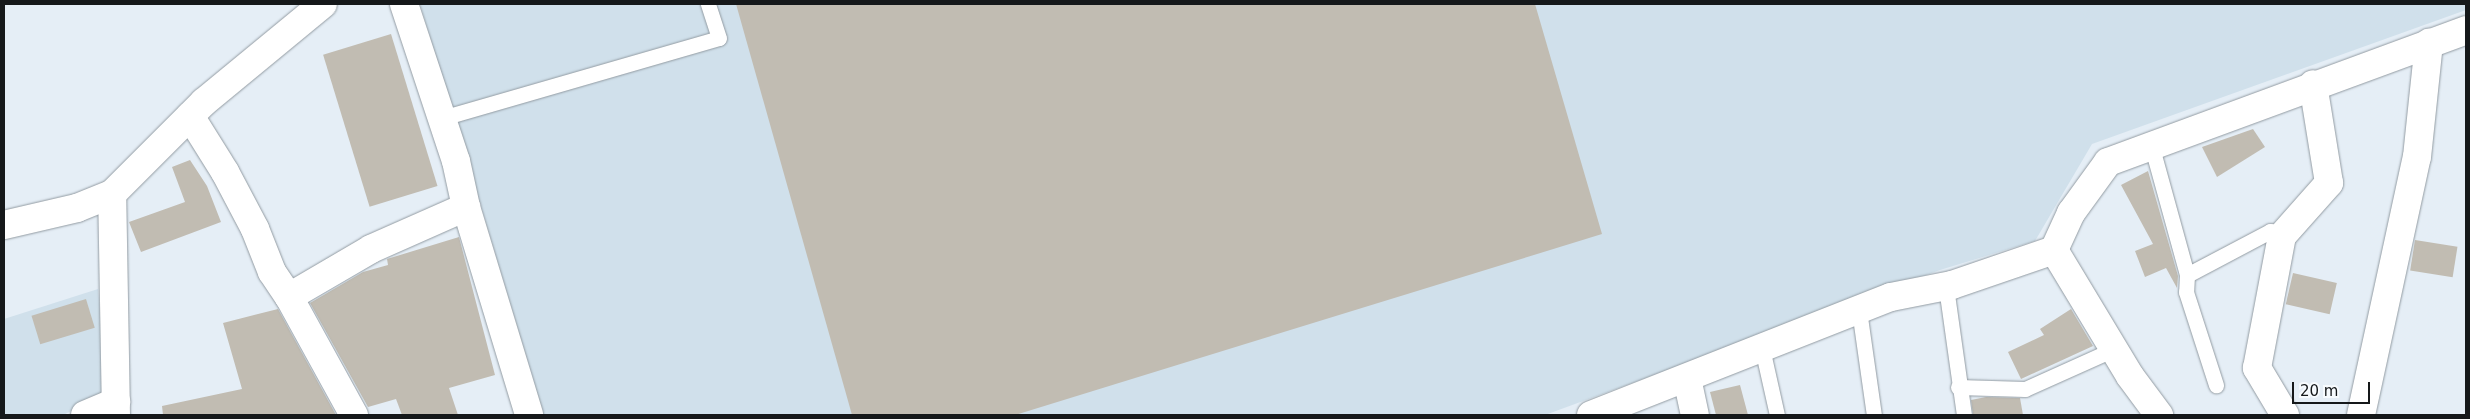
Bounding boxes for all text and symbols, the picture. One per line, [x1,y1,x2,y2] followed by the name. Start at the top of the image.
[2295,372,2372,404] scale bar
[2300,382,2338,400] text: 20 m

